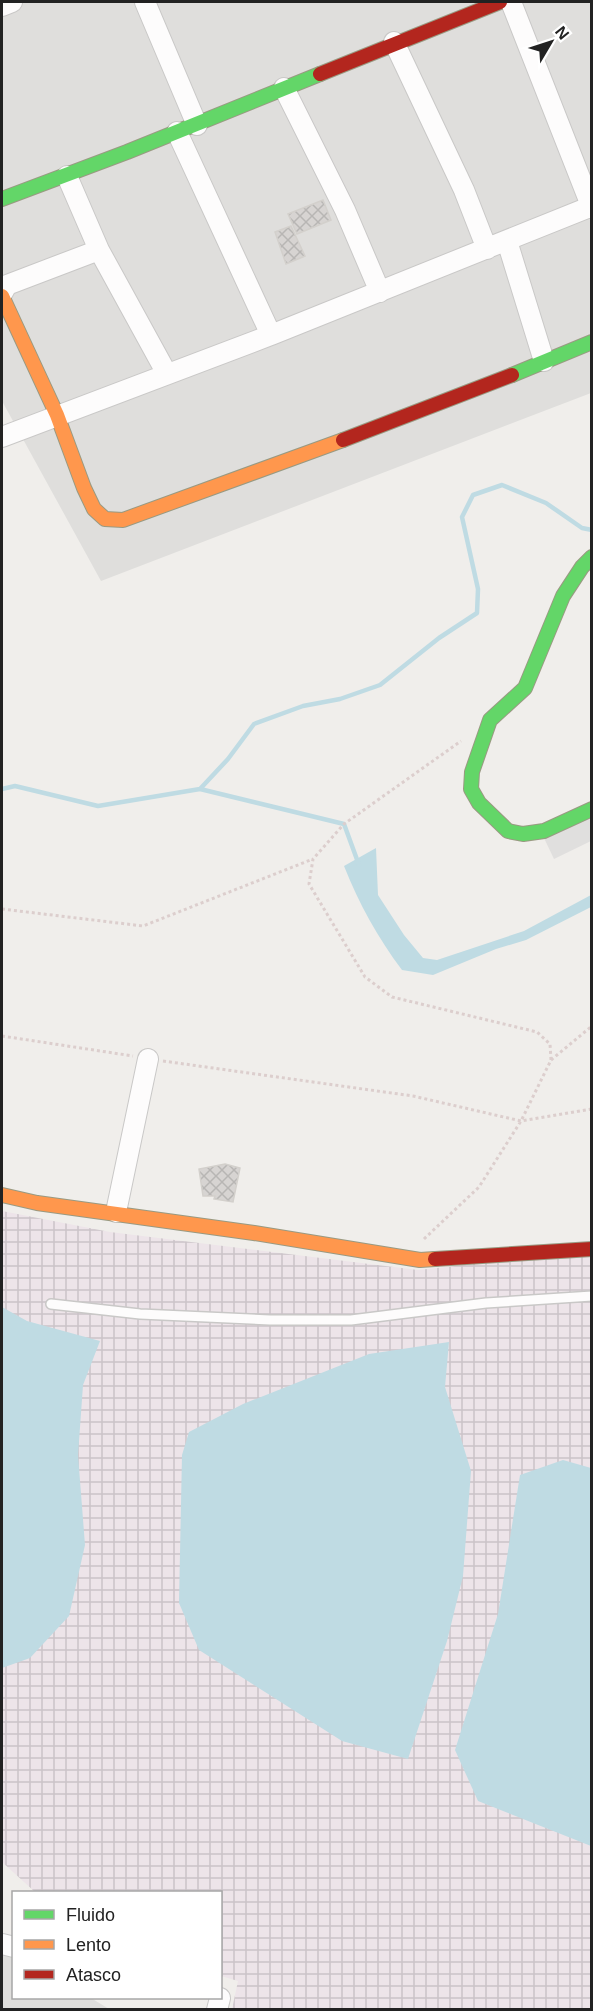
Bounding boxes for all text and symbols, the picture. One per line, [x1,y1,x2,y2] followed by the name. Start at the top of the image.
[521,12,581,72] north arrow
[552,23,573,43] text: N
[12,1891,222,1999] legend
[66,1905,115,1925] text: Fluido
[66,1935,111,1955] text: Lento
[66,1965,121,1985] text: Atasco

